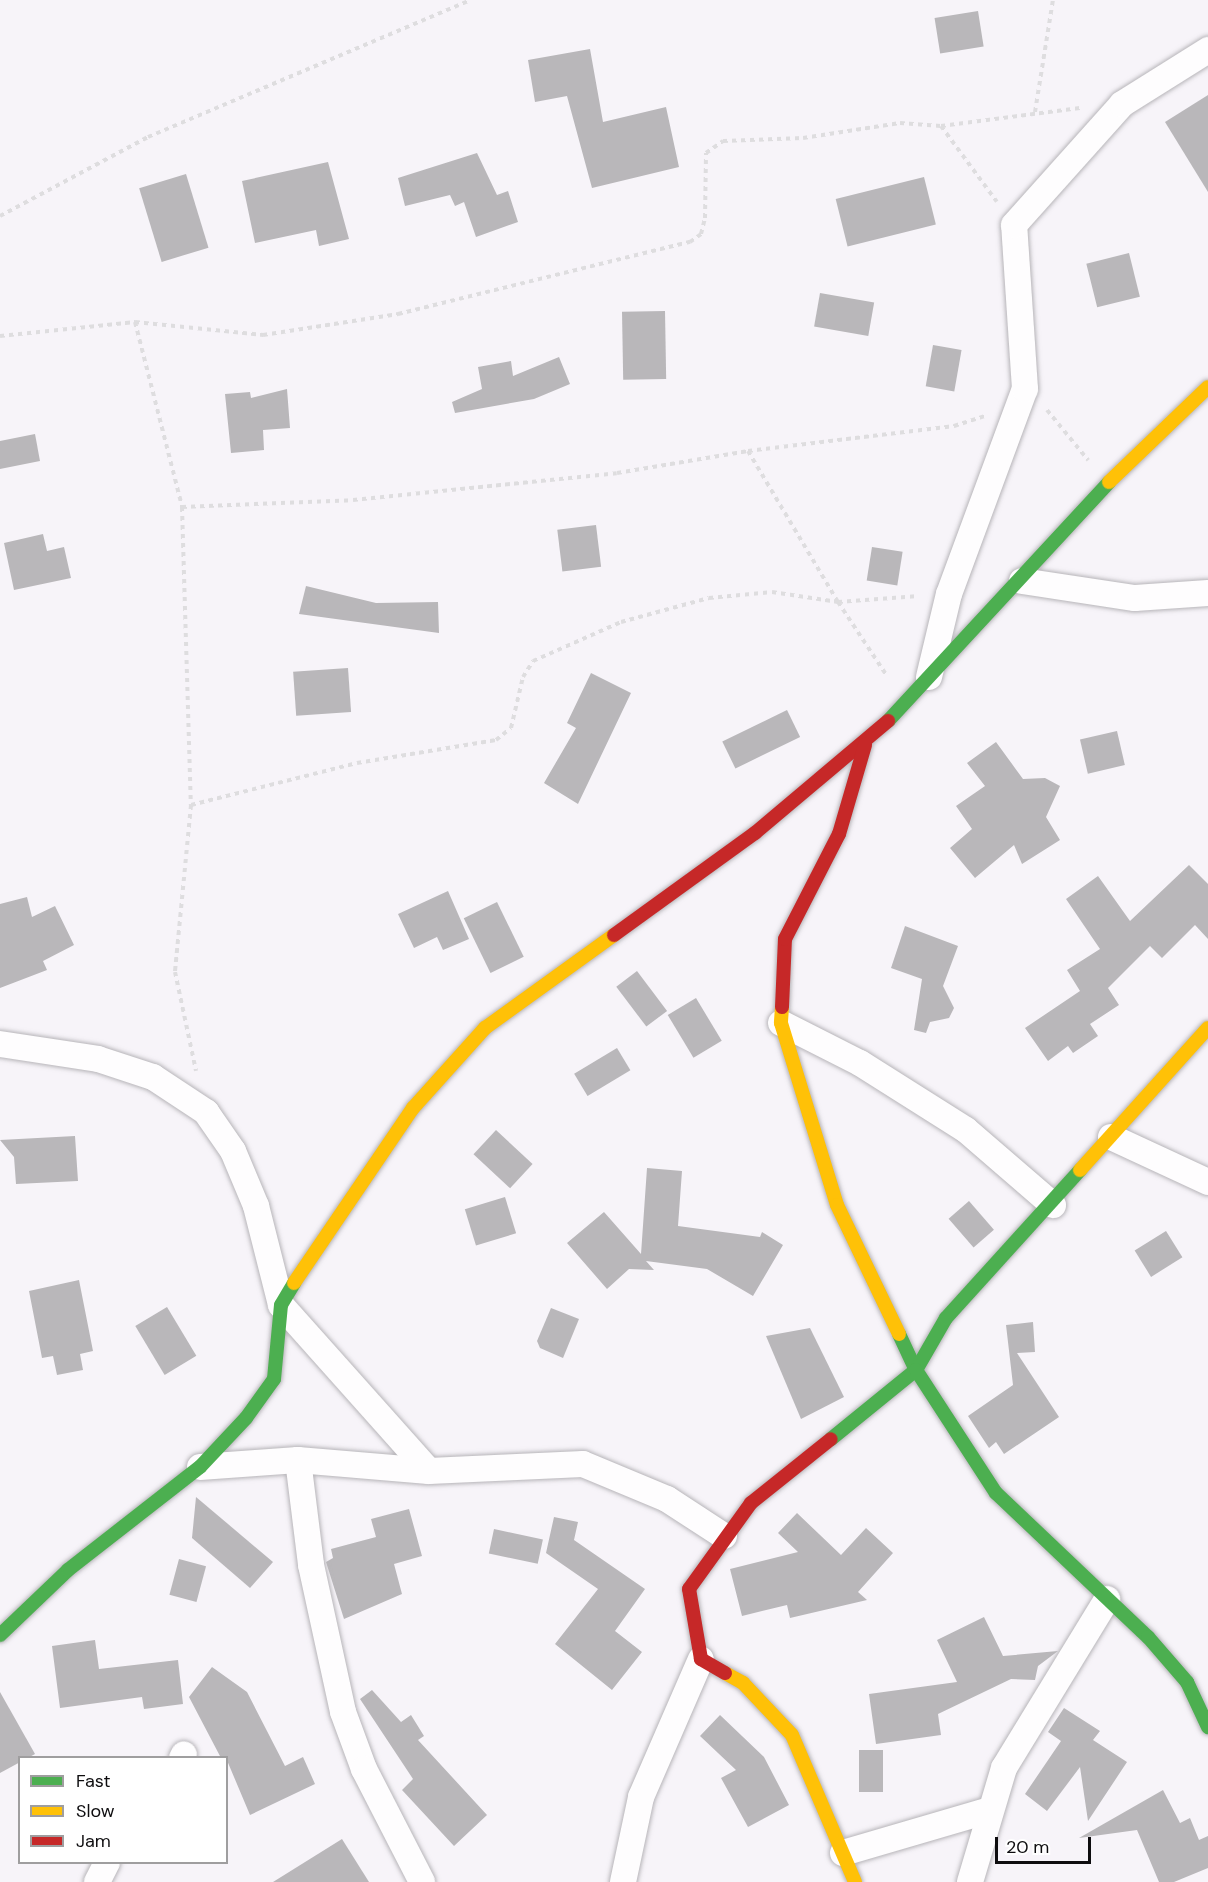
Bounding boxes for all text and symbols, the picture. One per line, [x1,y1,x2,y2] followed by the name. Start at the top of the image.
[18,1756,228,1864] legend
[76,1769,111,1793] text: Fast
[76,1799,115,1823] text: Slow
[998,1825,1094,1863] scale bar
[76,1829,111,1853] text: Jam
[1006,1835,1049,1859] text: 20 m

